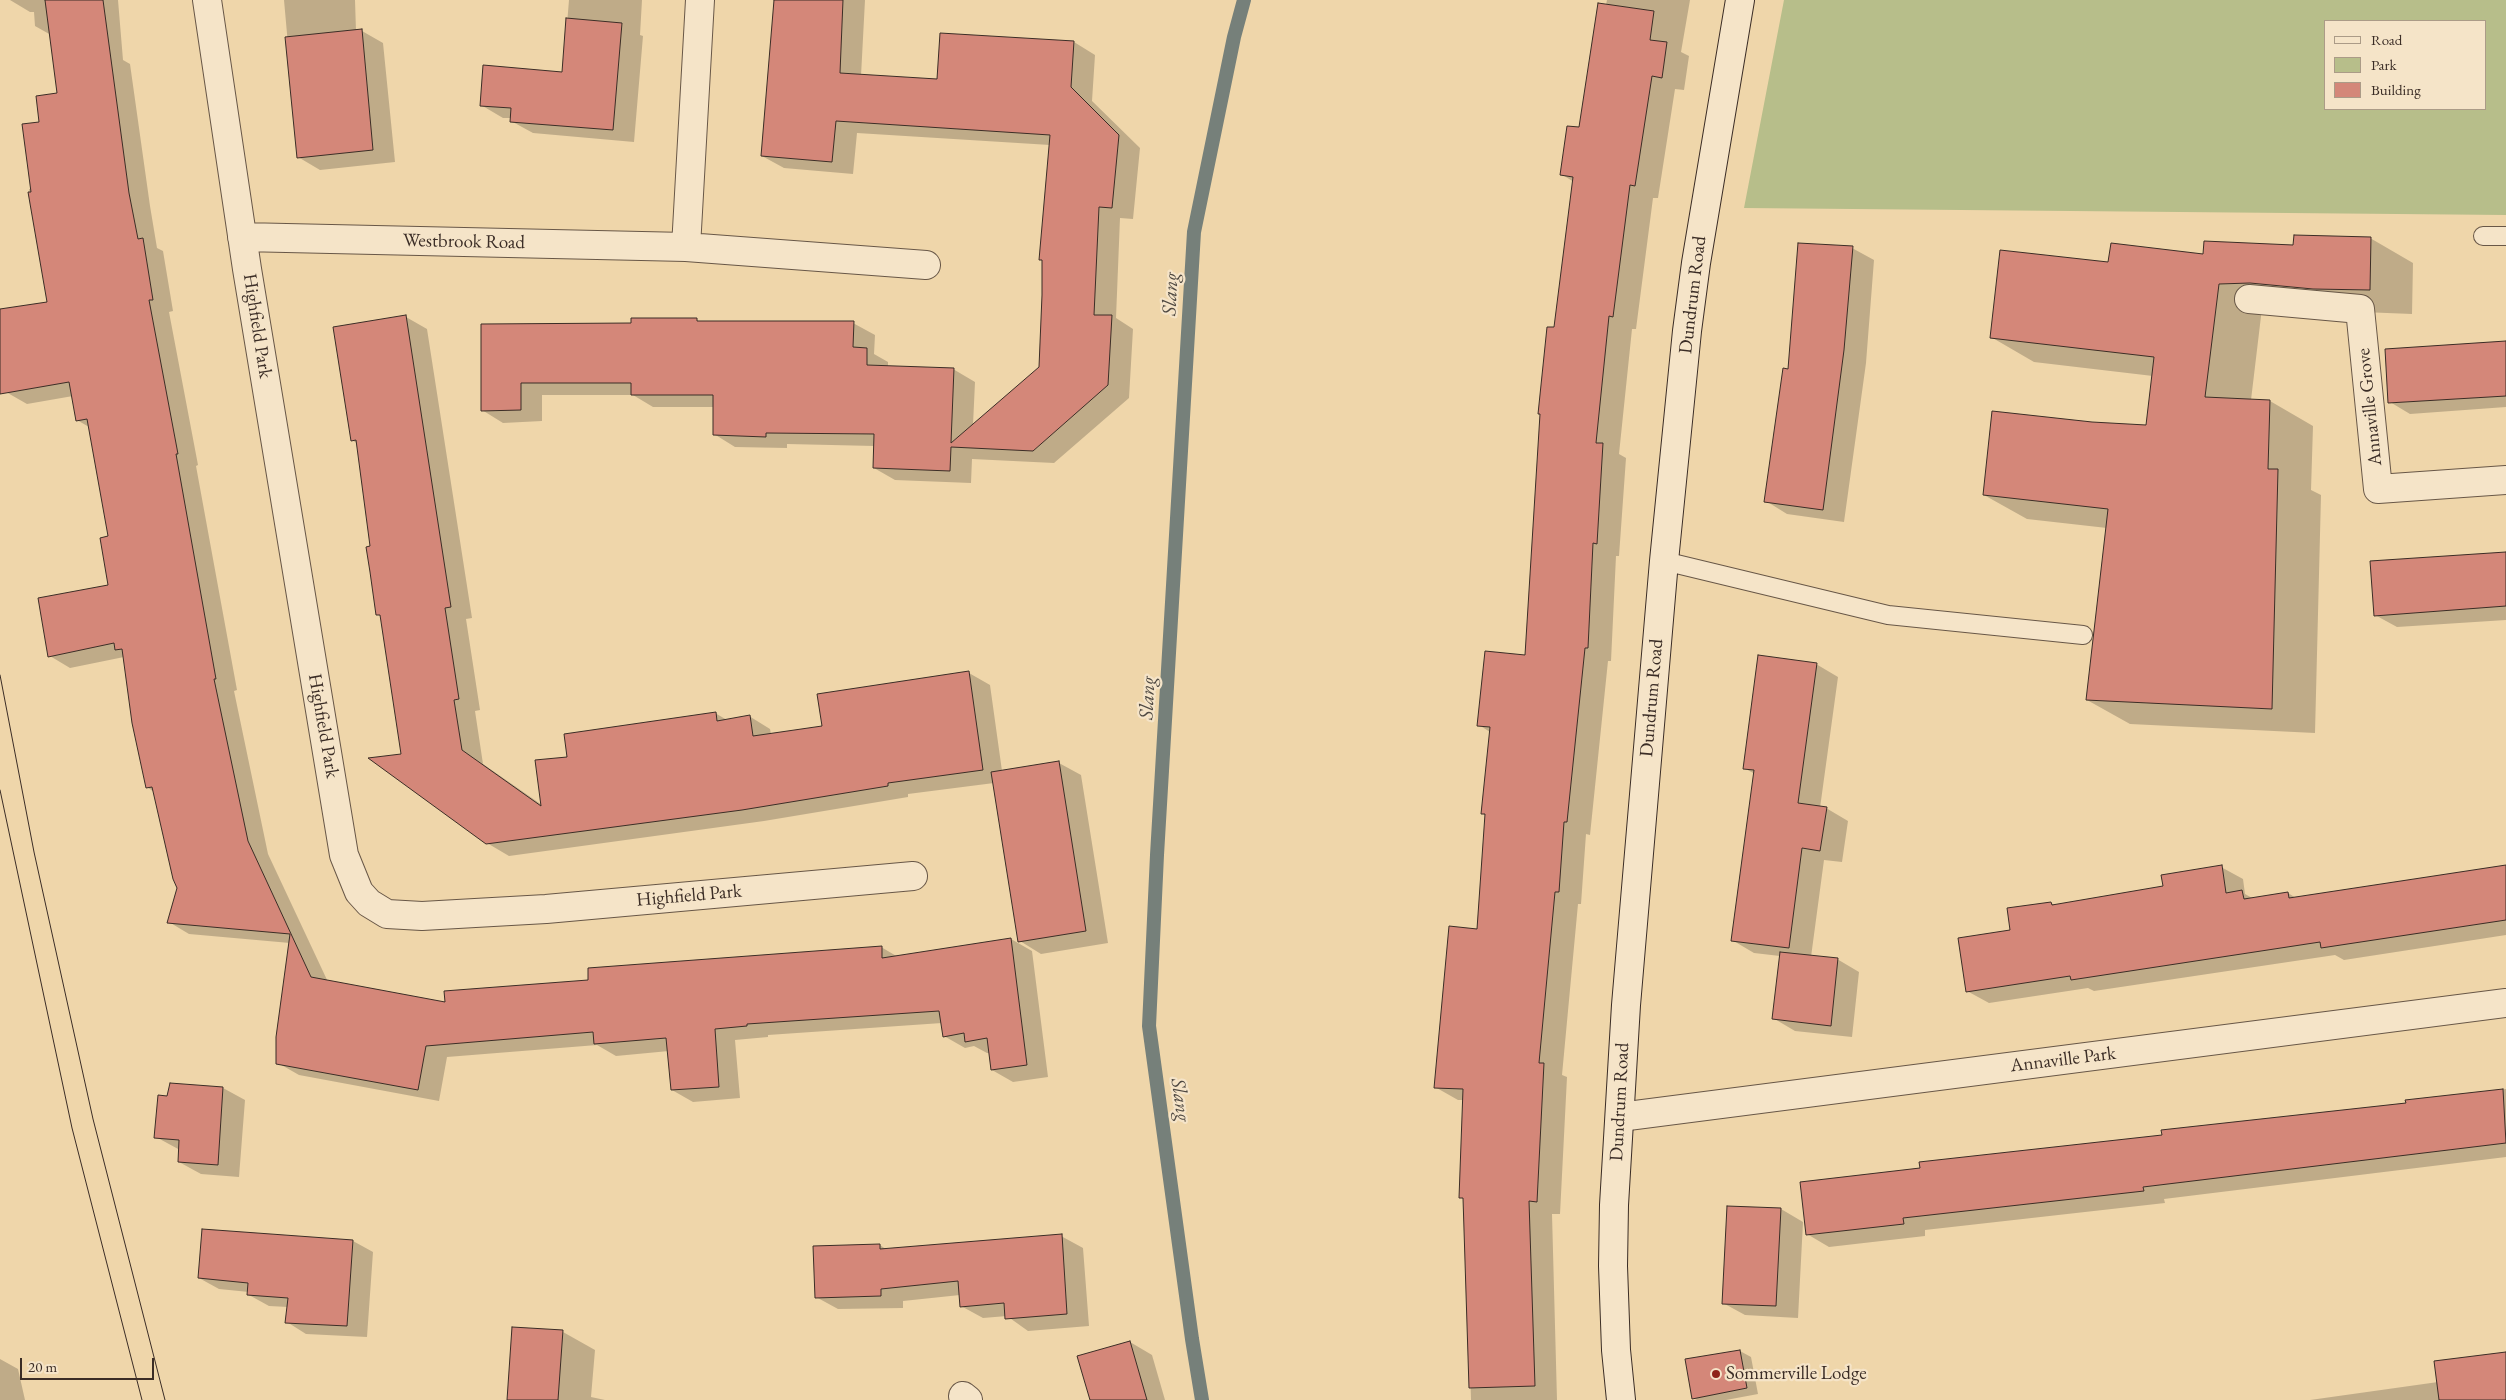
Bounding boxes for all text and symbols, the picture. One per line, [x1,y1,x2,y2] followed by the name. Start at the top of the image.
[2324,20,2486,110] legend
[2371,30,2402,49] text: Road
[2371,55,2397,74] text: Park
[2371,80,2421,99] text: Building
[403,230,525,254] street label: Westbrook Road
[1674,235,1712,355] street label: Dundrum Road
[237,272,277,380] street label: Highfield Park
[1158,272,1184,316] water label: Slang
[2352,347,2388,467] street label: Annaville Grove
[1635,638,1669,758] street label: Dundrum Road
[303,672,343,780] street label: Highfield Park
[1135,676,1161,720] water label: Slang
[635,880,743,912] street label: Highfield Park
[1606,1042,1634,1162] street label: Dundrum Road
[2009,1042,2117,1078] street label: Annaville Park
[1165,1077,1195,1123] water label: Slang
[22,1348,156,1380] scale bar
[28,1357,57,1376] text: 20 m
[1726,1363,1867,1385] place label: Sommerville Lodge
[1710,1368,1722,1380] marker: Sommerville Lodge

